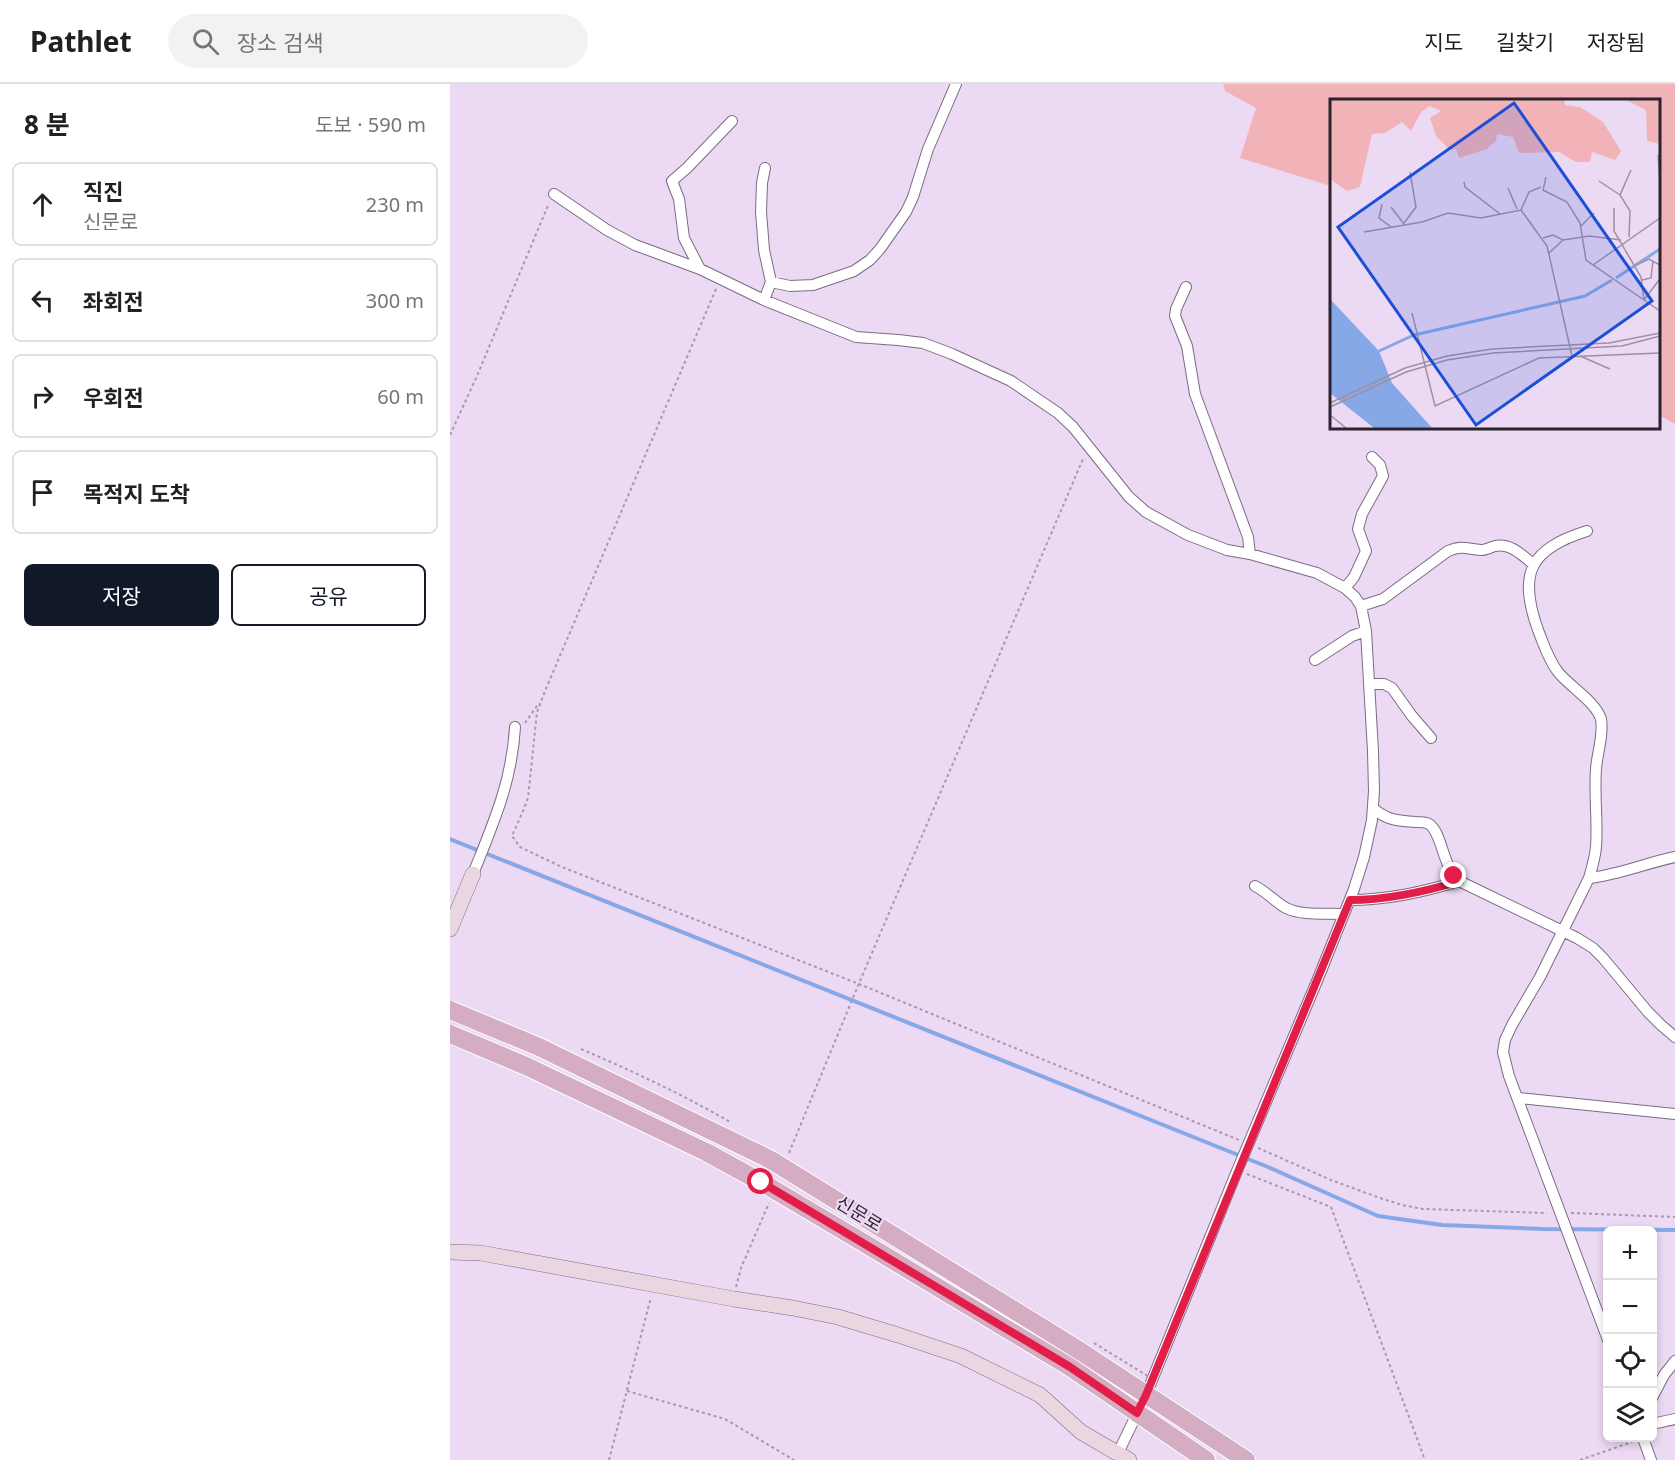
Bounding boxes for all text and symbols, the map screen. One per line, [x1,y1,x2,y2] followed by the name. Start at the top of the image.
[168,14,588,68] search box
[30,22,132,60] text: Pathlet
[189,25,222,58] icon: search
[237,27,323,57] text: 장소 검색
[1424,28,1463,56] text: 지도
[1496,28,1554,56] text: 길찾기
[1587,28,1645,56] text: 저장됨
[1330,99,1660,429] inset map
[24,106,70,142] text: 8 분
[315,111,426,138] text: 도보 · 590 m
[83,176,123,206] text: 직진
[26,188,59,221] icon: ahead
[366,191,424,218] text: 230 m
[83,208,138,235] text: 신문로
[26,284,59,317] icon: left
[83,286,144,316] text: 좌회전
[366,287,424,314] text: 300 m
[26,380,59,413] icon: right
[83,382,144,412] text: 우회전
[377,383,424,410] text: 60 m
[26,476,59,509] icon: arrive
[83,478,190,508] text: 목적지 도착
[24,564,219,626] button: 저장
[231,564,426,626] button: 공유
[1440,862,1466,888] route end
[747,1168,773,1194] route start
[832,1190,887,1236] street label: 신문로
[1603,1226,1657,1442] map controls
[1603,1226,1657,1280] button: +
[1603,1280,1657,1334] button: −
[1603,1334,1657,1388] button: locate
[1603,1388,1657,1442] button: layers

